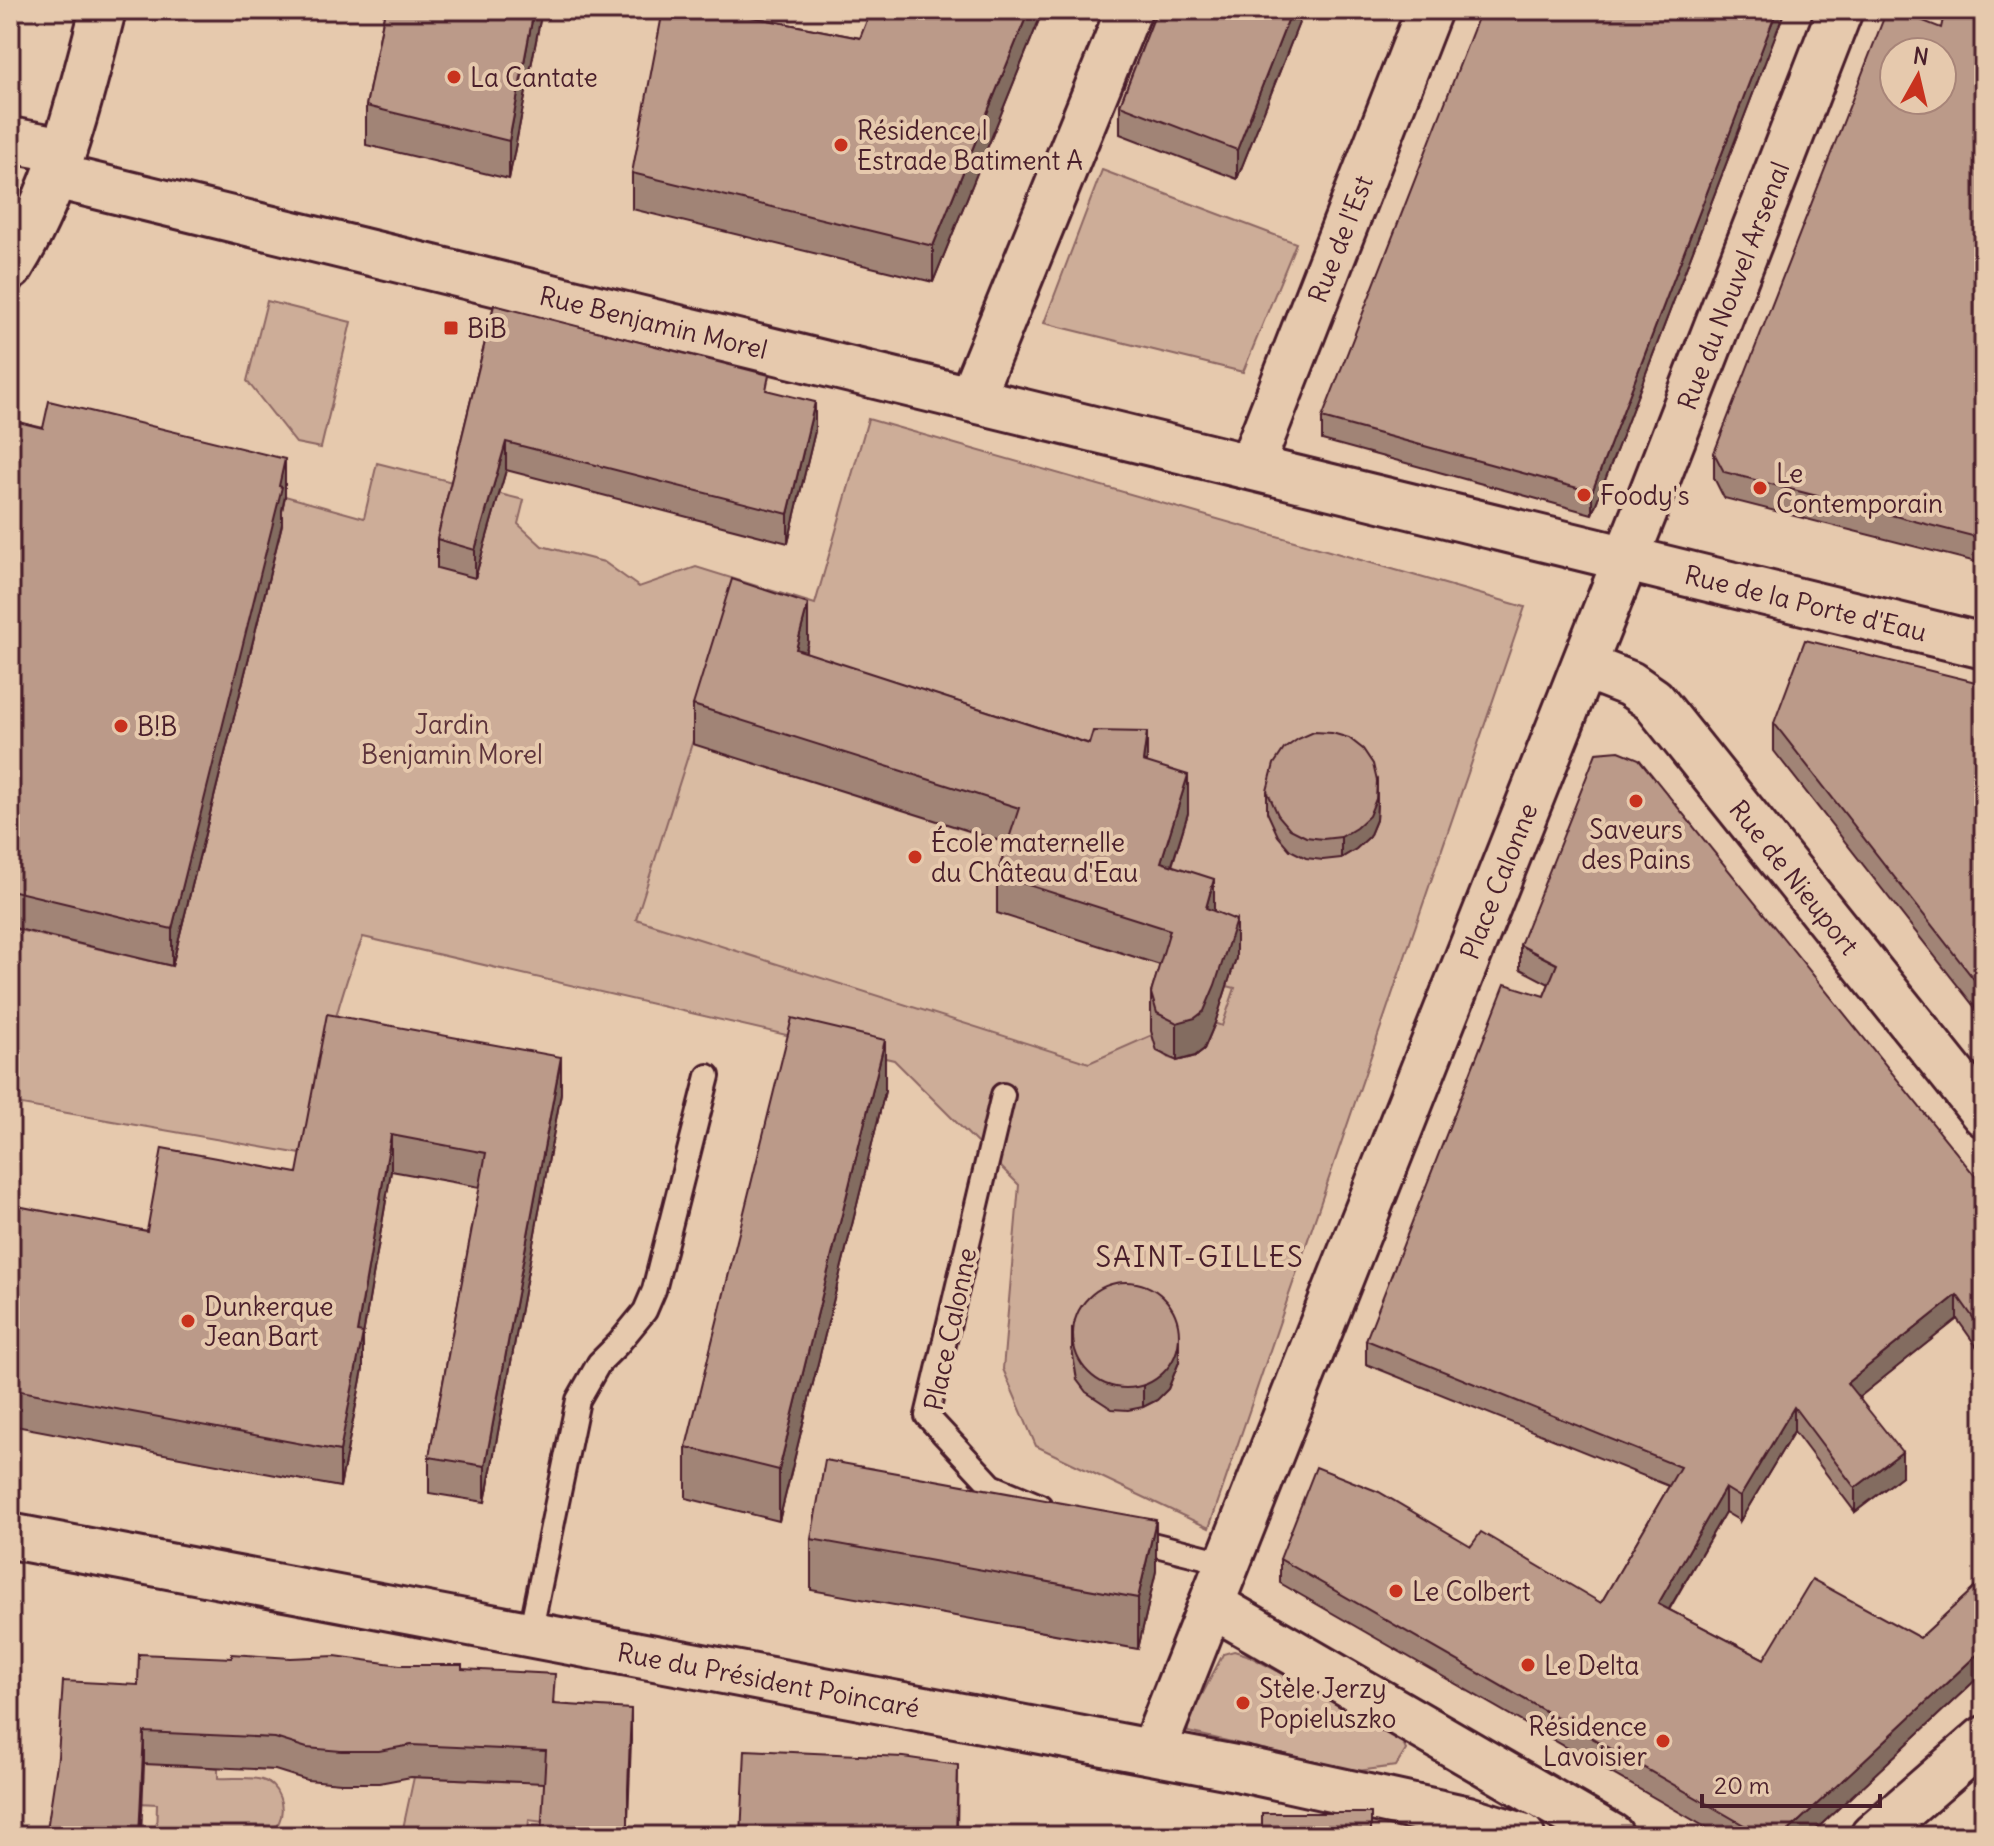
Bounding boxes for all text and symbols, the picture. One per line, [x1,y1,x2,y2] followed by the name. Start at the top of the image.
[1878,36,1958,116] north arrow
[1911,41,1930,71] text: N
[470,61,598,94] place label: La Cantate
[445,68,463,86] marker: La Cantate
[857,114,1083,177] place label: Résidence l Estrade Batiment A
[832,136,850,154] marker: Résidence l Estrade Batiment A
[1669,157,1796,414] street label: Rue du Nouvel Arsenal
[1300,170,1379,307] street label: Rue de l'Est
[536,278,771,365] street label: Rue Benjamin Morel
[467,312,507,345] place label: BiB
[442,319,460,337] marker: BiB
[1776,457,1943,520] place label: Le Contemporain
[1600,479,1690,512] place label: Foody's
[1751,479,1769,497] marker: Le Contemporain
[1575,486,1593,504] marker: Foody's
[1681,557,1930,648] street label: Rue de la Porte d'Eau
[361,708,543,771] park label: Jardin Benjamin Morel
[137,710,177,743] place label: B!B
[112,717,130,735] marker: B!B
[1627,792,1645,810] marker: Saveurs des Pains
[1723,793,1866,961] street label: Rue de Nieuport
[1452,798,1544,964] street label: Place Calonne
[1581,813,1691,876] place label: Saveurs des Pains
[931,825,1138,889] place label: École maternelle du Château d'Eau
[906,848,924,866] marker: École maternelle du Château d'Eau
[1095,1239,1305,1275] district label: SAINT-GILLES
[917,1245,983,1413] street label: Place Calonne
[204,1290,334,1353] place label: Dunkerque Jean Bart
[179,1312,197,1330] marker: Dunkerque Jean Bart
[1412,1575,1531,1608] place label: Le Colbert
[1387,1582,1405,1600] marker: Le Colbert
[615,1635,922,1724] street label: Rue du Président Poincaré
[1544,1649,1639,1682] place label: Le Delta
[1519,1656,1537,1674] marker: Le Delta
[1259,1672,1396,1735] place label: Stèle Jerzy Popieluszko
[1234,1694,1252,1712] marker: Stèle Jerzy Popieluszko
[1528,1710,1647,1773] place label: Résidence Lavoisier
[1654,1732,1672,1750] marker: Résidence Lavoisier
[1702,1758,1880,1808] scale bar
[1714,1770,1770,1800] text: 20 m

